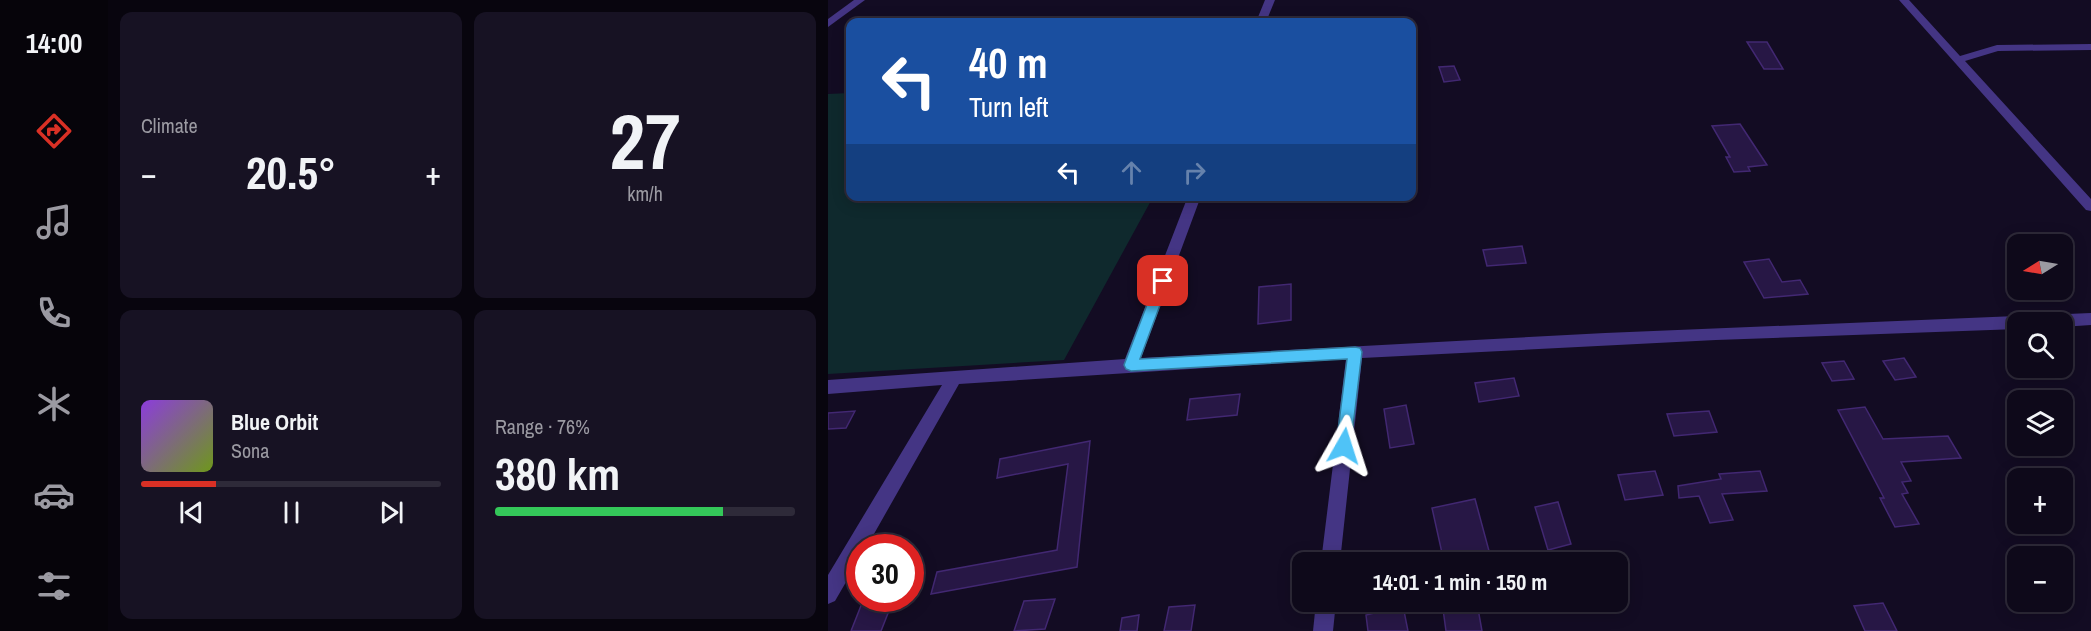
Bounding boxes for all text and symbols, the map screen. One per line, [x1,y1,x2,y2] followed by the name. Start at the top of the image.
[26,25,82,61] text: 14:00
[969,35,1048,91] text: 40 m
[870,42,948,120] icon: left
[609,88,681,193] text: 27
[969,89,1048,125] text: Turn left
[33,110,75,152] icon: directions
[141,112,198,139] text: Climate
[246,142,336,203] text: 20.5°
[141,151,157,195] text: −
[425,151,441,195] text: +
[1052,156,1085,189] icon: left
[1115,156,1148,189] icon: ahead
[1178,156,1211,189] icon: right
[627,180,663,207] text: km/h
[33,201,75,243] icon: music
[2007,234,2073,300] north arrow
[2007,234,2073,612] map controls
[1137,255,1188,306] pin
[1146,264,1179,297] icon: arrive
[33,292,75,334] icon: phone
[2007,312,2073,378] button: search
[33,383,75,425] icon: climate
[2007,390,2073,456] button: layers
[231,407,318,437] text: Blue Orbit
[495,413,590,440] text: Range · 76%
[1312,414,1376,478] position arrow
[231,437,269,464] text: Sona
[495,443,620,504] text: 380 km
[2007,468,2073,534] button: +
[33,474,75,516] icon: car
[175,496,208,529] icon: previous
[275,496,308,529] icon: pause
[375,496,408,529] icon: next
[846,534,924,612] speed limit sign: 30
[2007,546,2073,612] button: −
[33,565,75,607] icon: filters
[1373,567,1547,597] text: 14:01 · 1 min · 150 m

